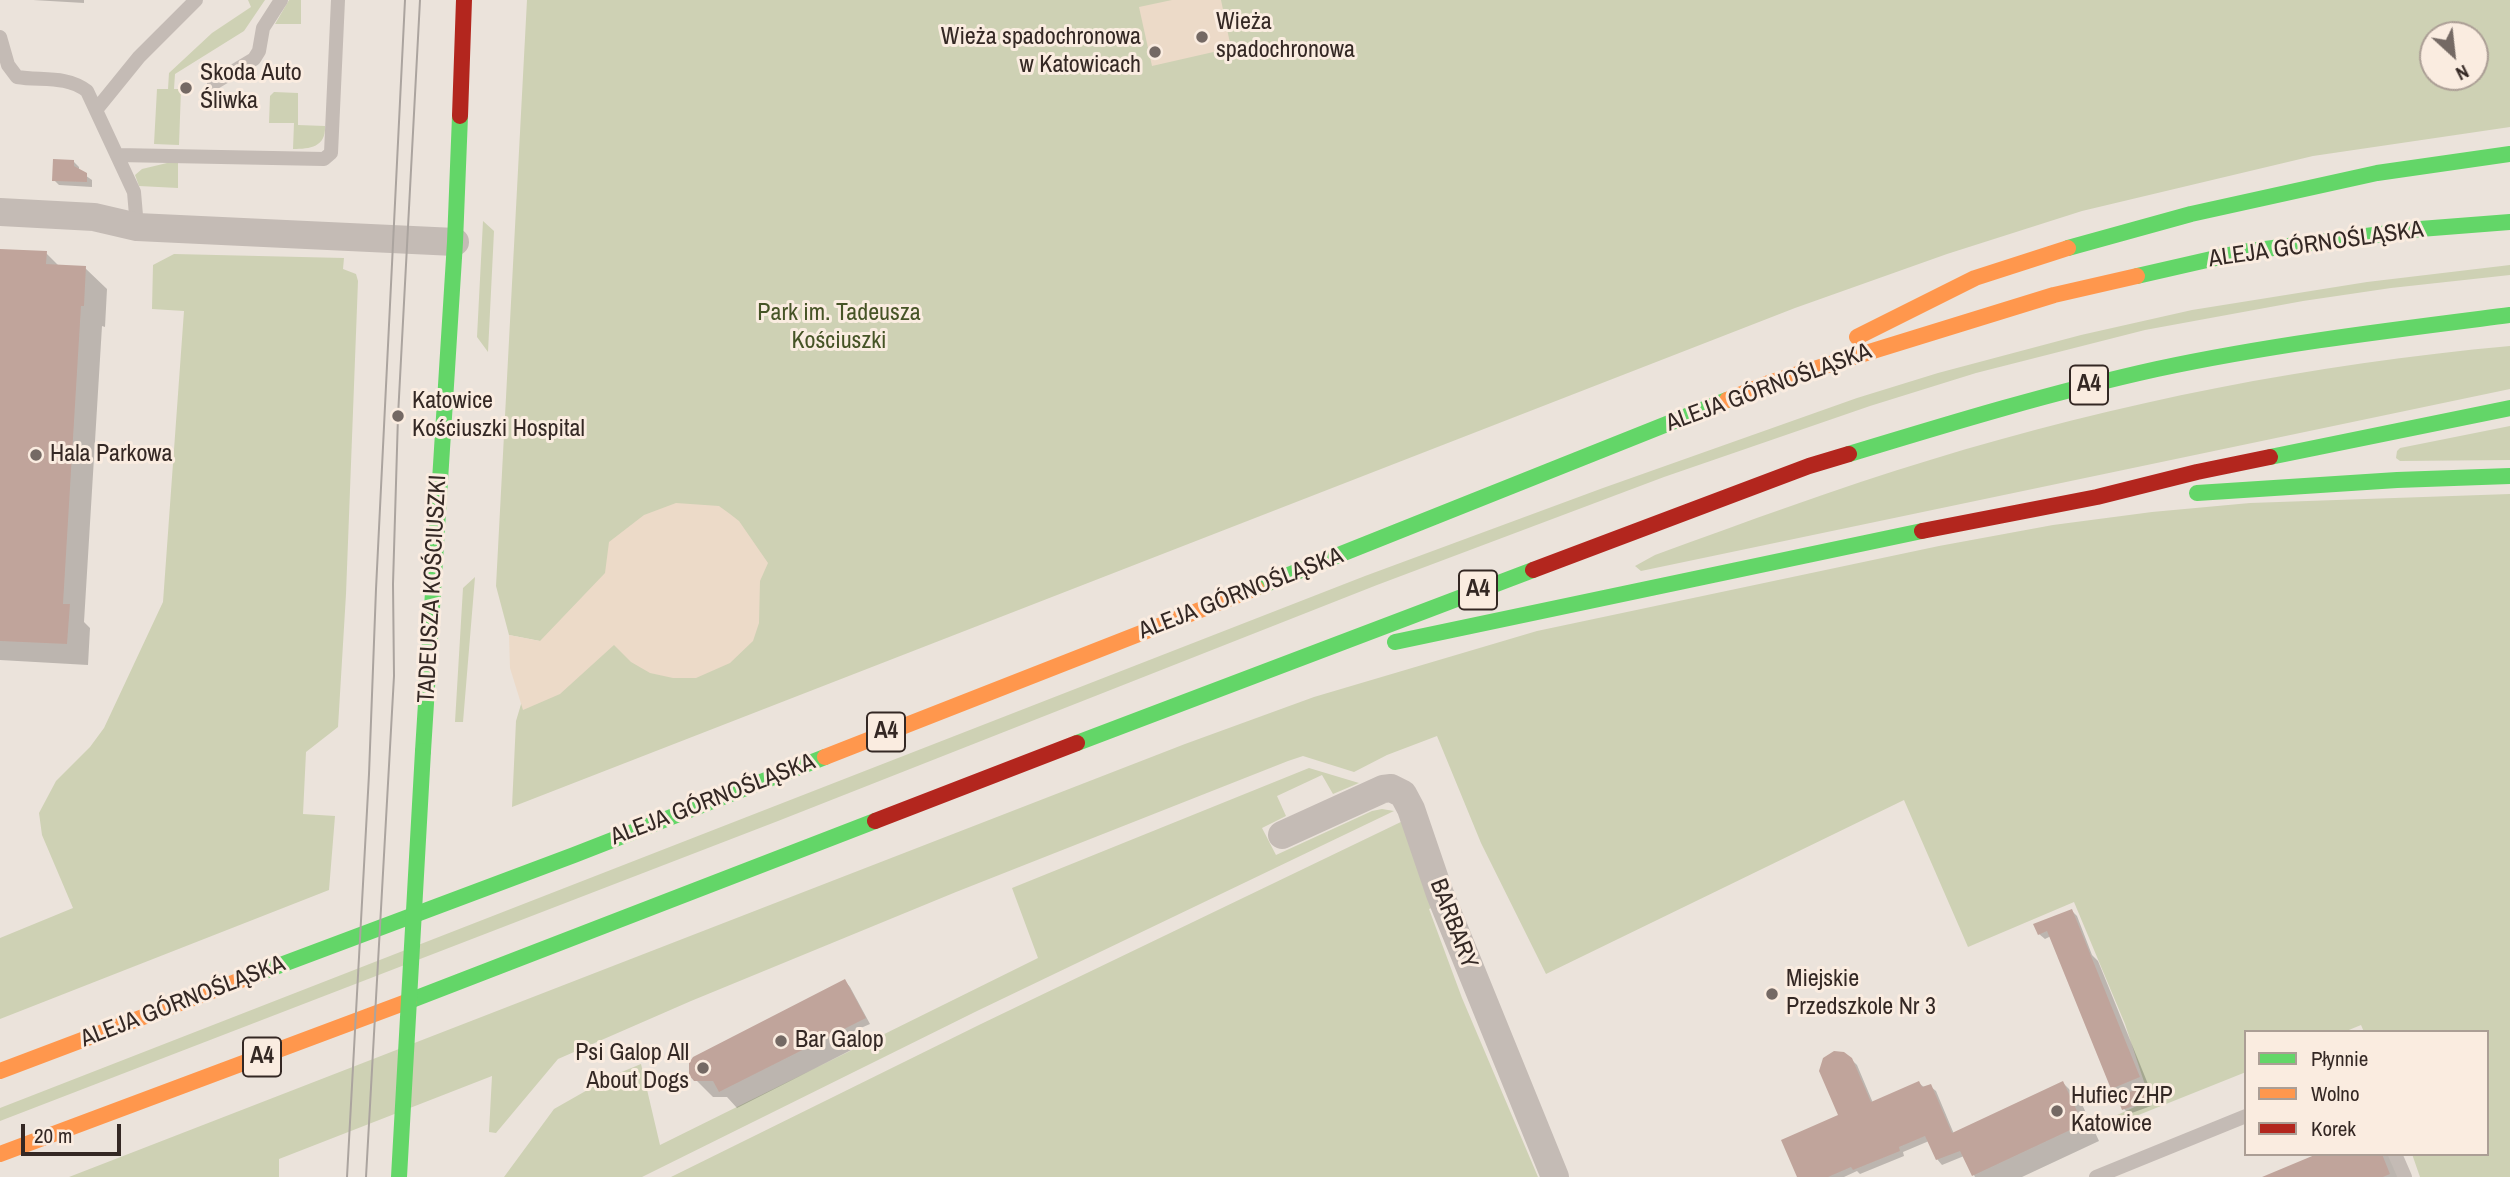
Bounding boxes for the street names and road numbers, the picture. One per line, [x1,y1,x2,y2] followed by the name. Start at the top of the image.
[2207,216,2425,274] street label: ALEJA GÓRNOŚLĄSKA
[1662,337,1876,439] street label: ALEJA GÓRNOŚLĄSKA
[2070,366,2108,404] road number: A4
[413,474,453,704] street label: TADEUSZA KOŚCIUSZKI
[1135,542,1347,646] street label: ALEJA GÓRNOŚLĄSKA
[1459,570,1497,610] road number: A4
[867,712,905,752] road number: A4
[607,748,819,852] street label: ALEJA GÓRNOŚLĄSKA
[1423,875,1483,973] street label: BARBARY
[77,950,289,1054] street label: ALEJA GÓRNOŚLĄSKA
[243,1038,281,1076] road number: A4

